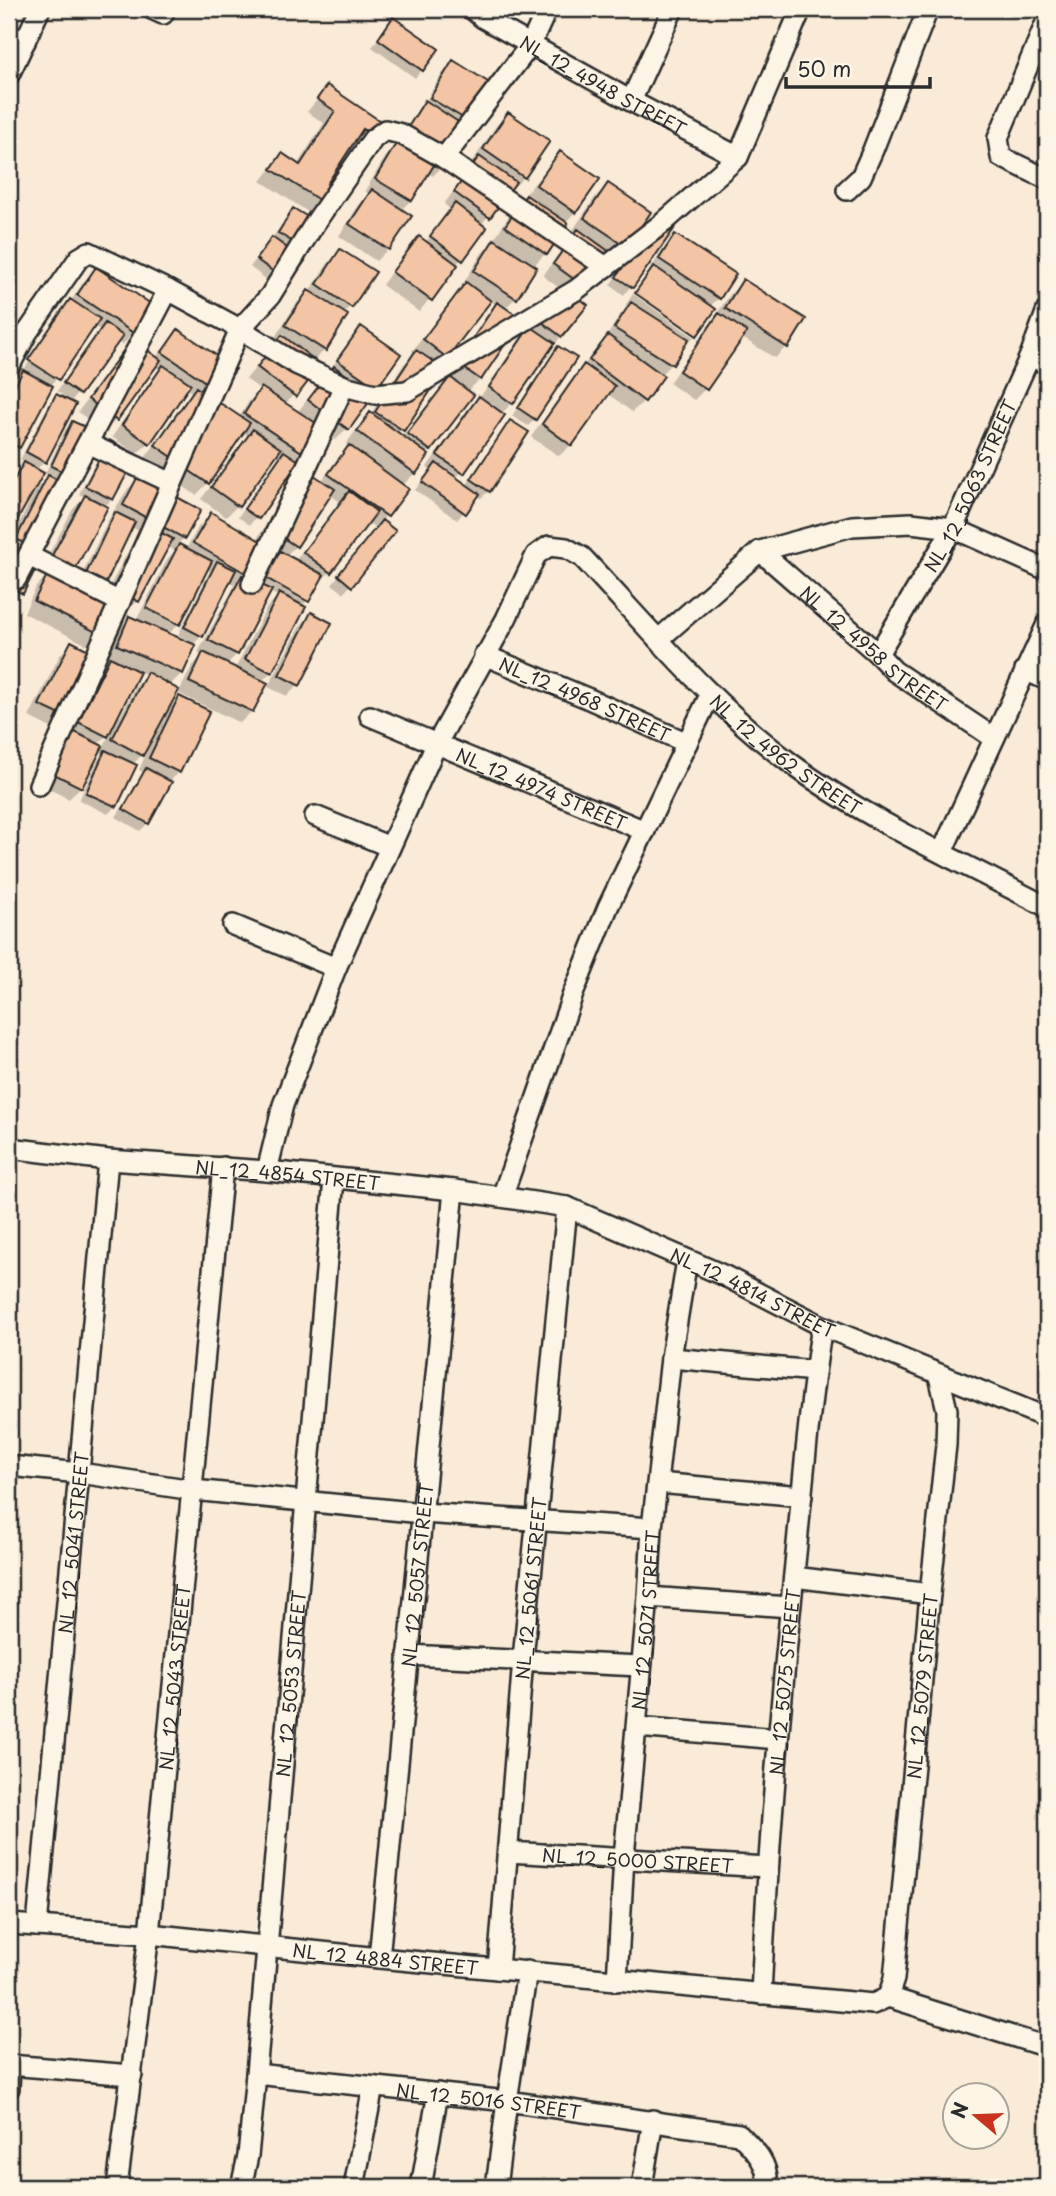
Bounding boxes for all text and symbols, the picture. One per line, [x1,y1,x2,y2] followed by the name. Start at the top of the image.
[515,28,692,142] street label: NL_12_4948 STREET
[786,46,930,90] scale bar
[797,52,851,84] text: 50 m
[916,394,1023,577] street label: NL_12_5063 STREET
[795,579,953,717] street label: NL_12_4958 STREET
[495,649,675,748] street label: NL_12_4968 STREET
[705,688,867,820] street label: NL_12_4962 STREET
[452,740,631,835] street label: NL_12_4974 STREET
[194,1153,382,1196] street label: NL_12_4854 STREET
[666,1240,840,1344] street label: NL_12_4814 STREET
[51,1450,94,1635] street label: NL_12_5041 STREET
[394,1481,439,1668] street label: NL_12_5057 STREET
[508,1495,552,1681] street label: NL_12_5061 STREET
[624,1529,665,1711] street label: NL_12_5071 STREET
[151,1582,196,1772] street label: NL_12_5043 STREET
[762,1587,806,1776] street label: NL_12_5075 STREET
[268,1588,312,1778] street label: NL_12_5053 STREET
[899,1592,944,1780] street label: NL_12_5079 STREET
[541,1840,735,1879] street label: NL_12_5000 STREET
[291,1936,480,1981] street label: NL_12_4884 STREET
[395,2076,584,2125] street label: NL_12_5016 STREET
[940,2080,1010,2150] north arrow
[943,2098,975,2122] text: N

